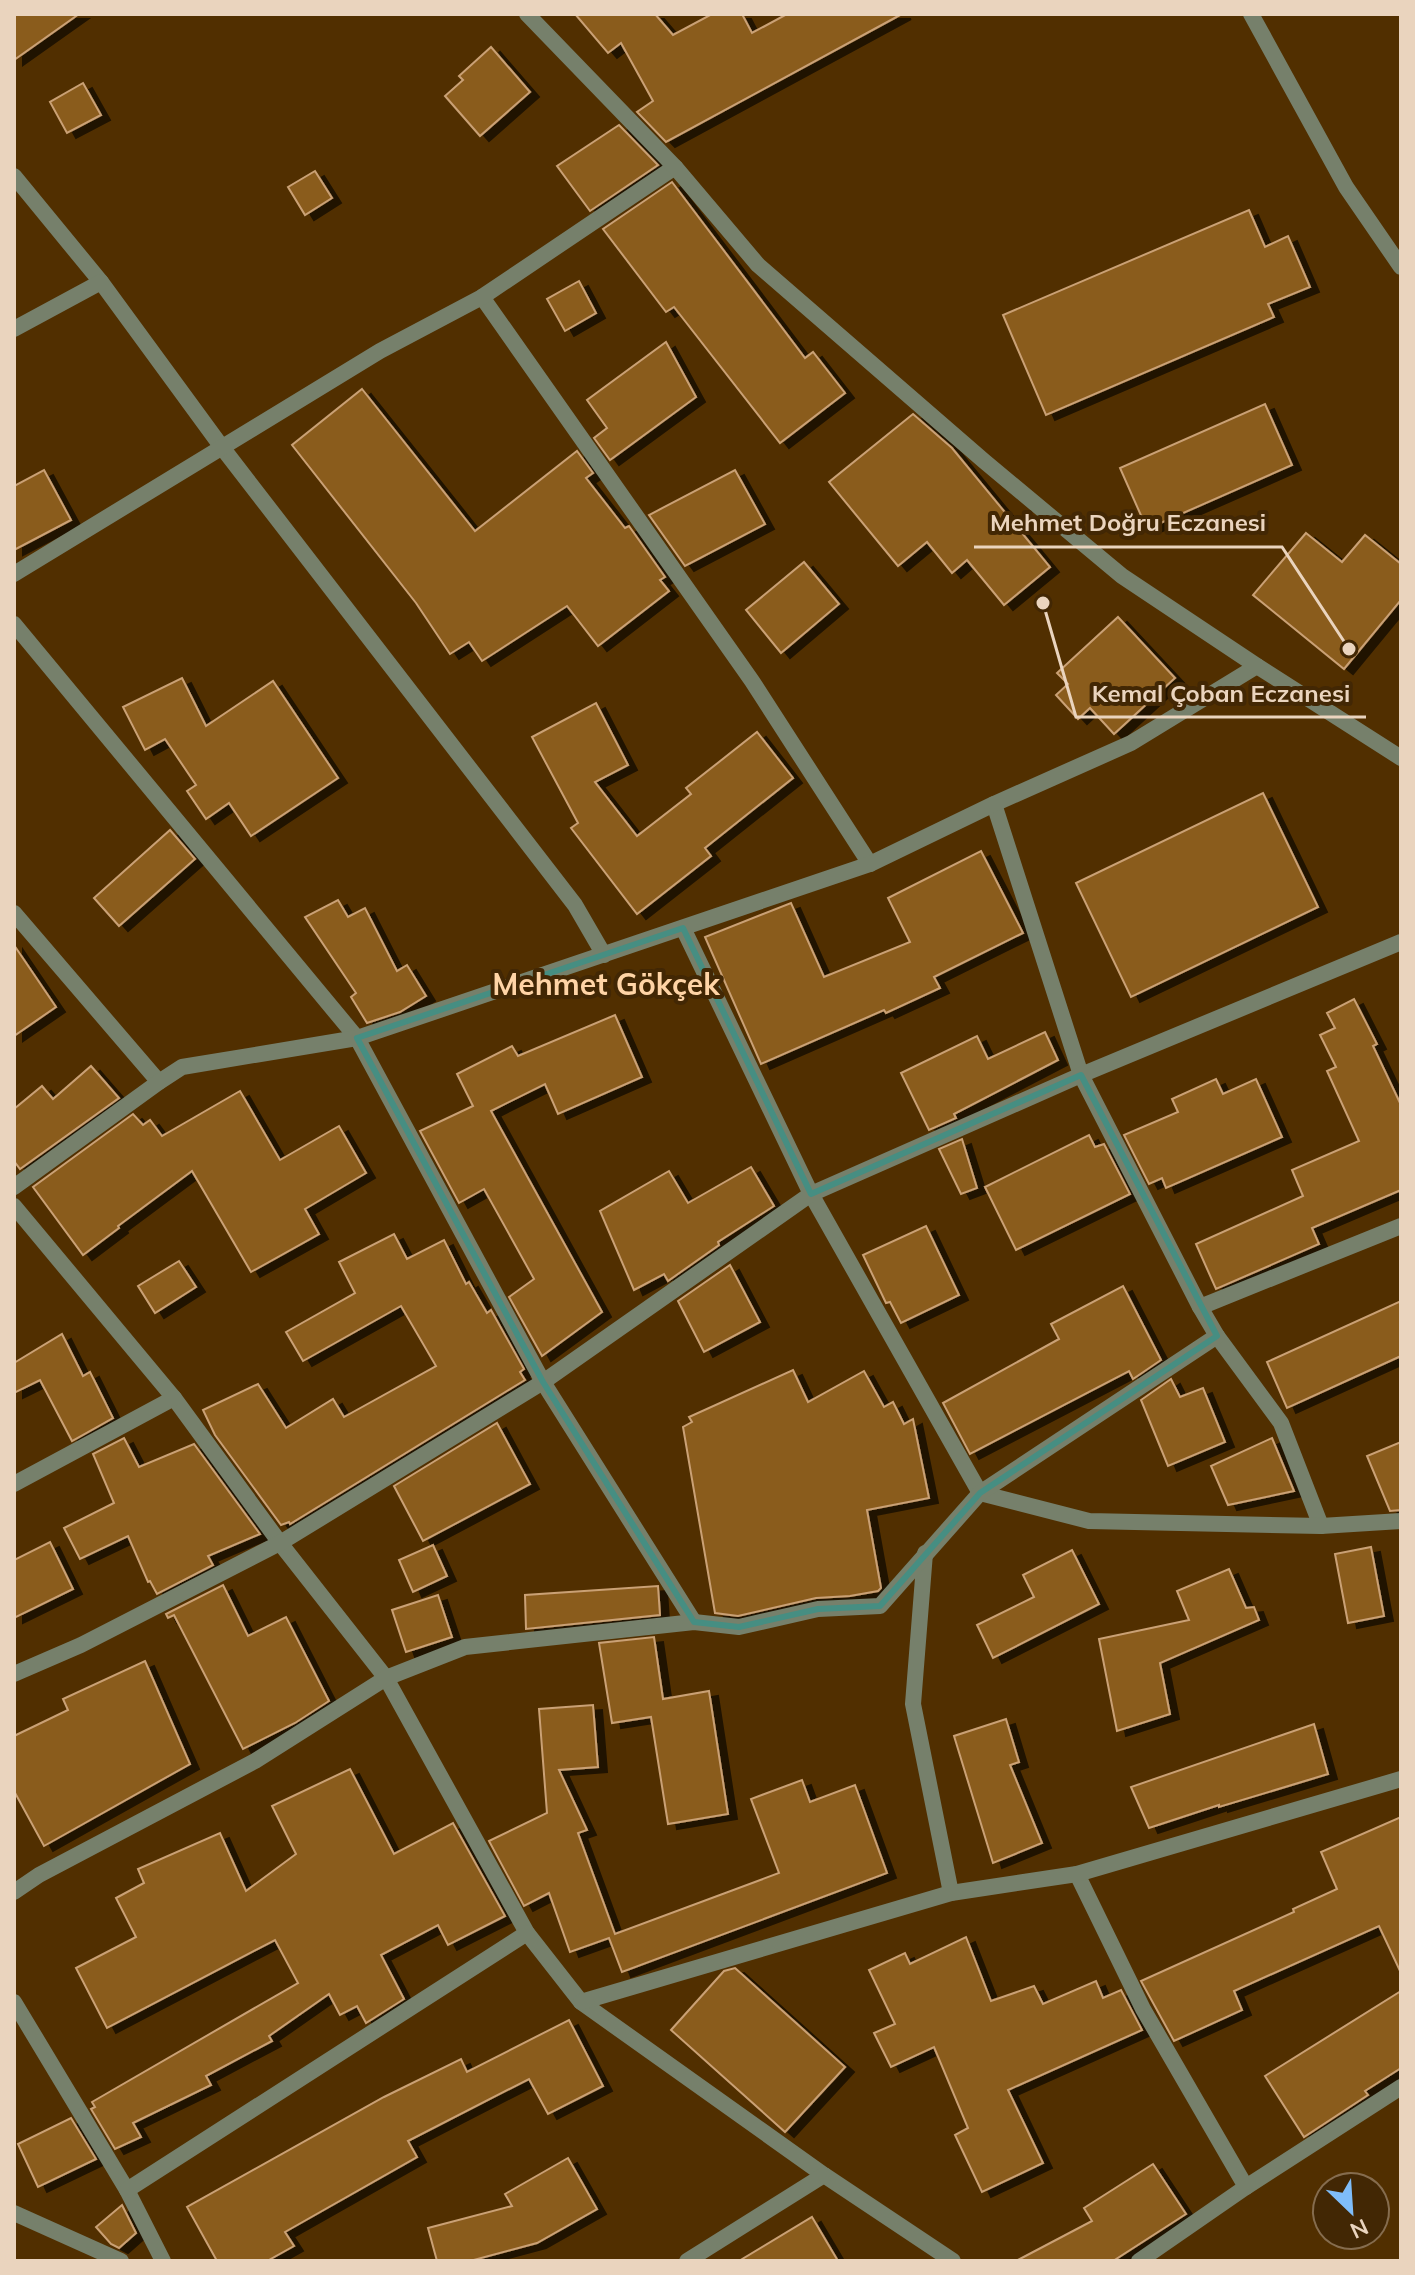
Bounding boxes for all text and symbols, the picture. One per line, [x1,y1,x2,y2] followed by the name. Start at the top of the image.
[974,499,1282,547] callout: Mehmet Doğru Eczanesi
[990,507,1266,537] text: Mehmet Doğru Eczanesi
[1076,669,1366,717] callout: Kemal Çoban Eczanesi
[1092,678,1350,708] text: Kemal Çoban Eczanesi
[492,965,721,1003] district label: Mehmet Gökçek
[1311,2171,1391,2251] north arrow
[1346,2213,1373,2245] text: N

